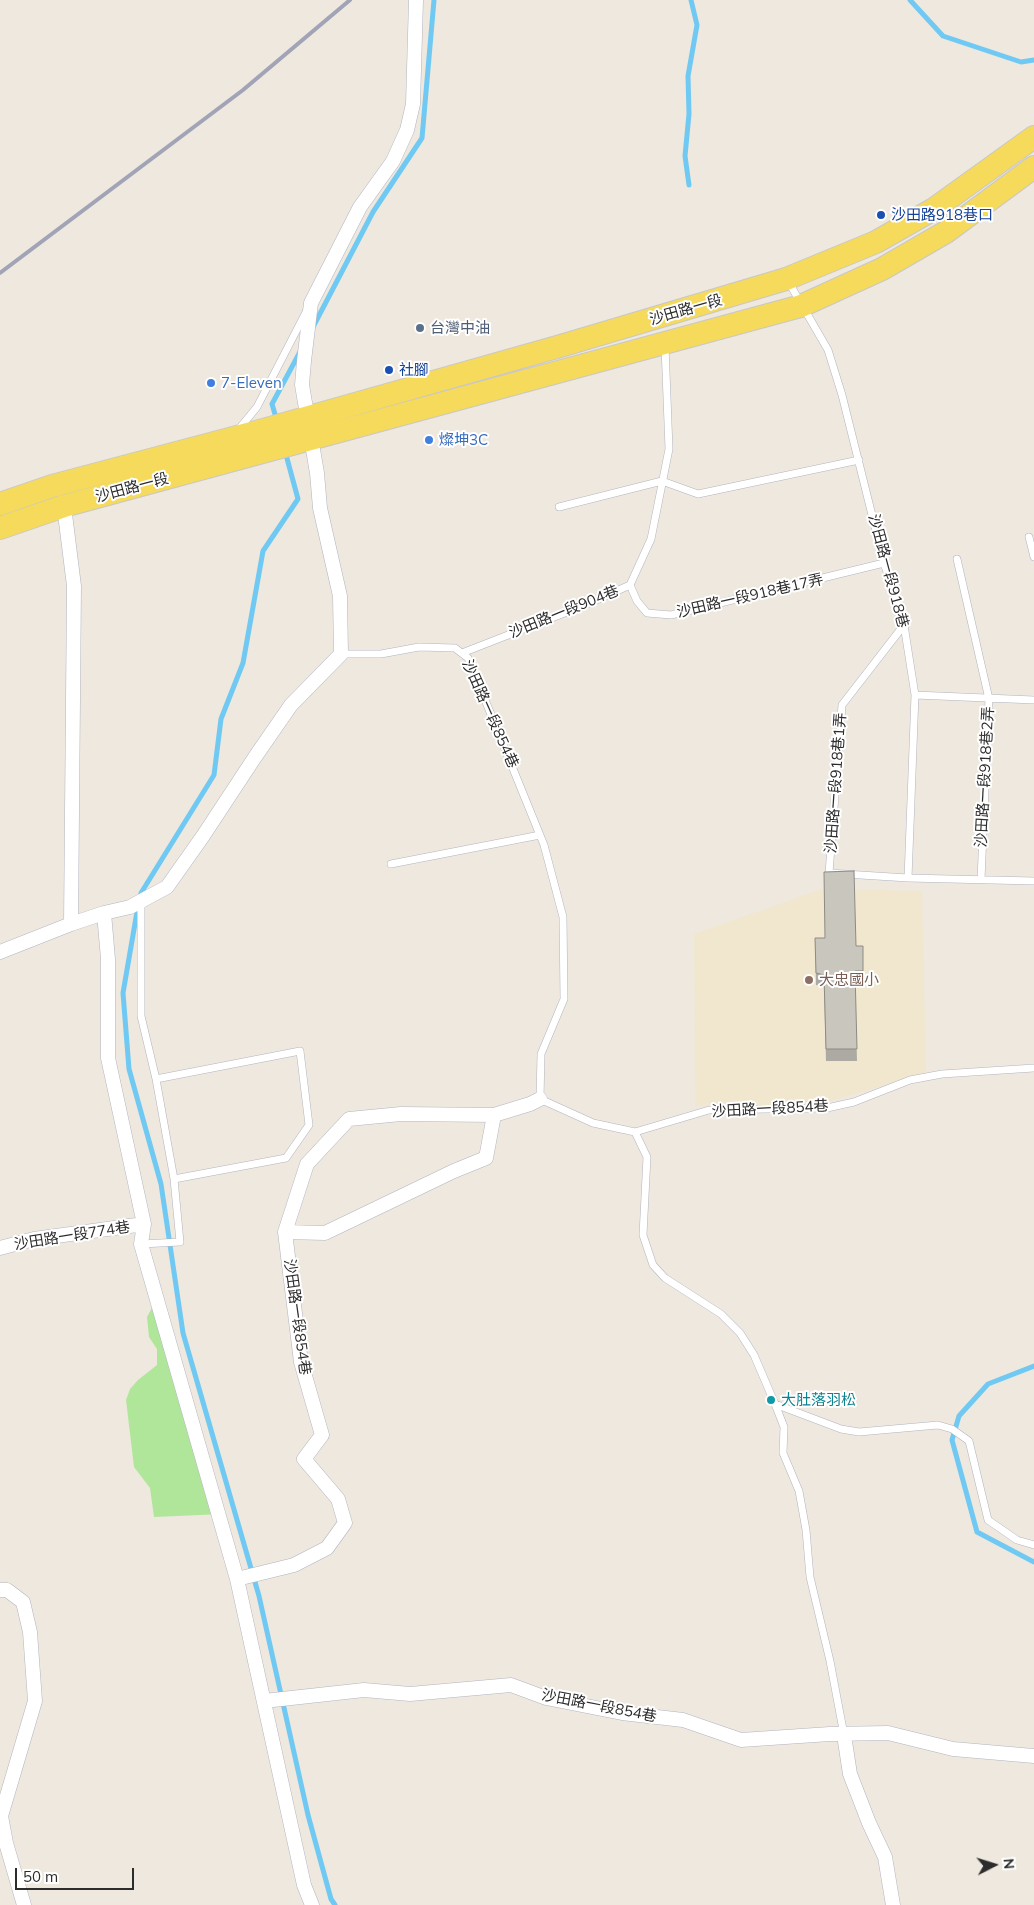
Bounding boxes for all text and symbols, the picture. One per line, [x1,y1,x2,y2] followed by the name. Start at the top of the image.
[891,206,993,224] place label: 沙田路918巷口
[875,209,887,221] marker: 沙田路918巷口
[647,291,725,329] street label: 沙田路一段
[430,319,490,337] place label: 台灣中油
[414,322,426,334] marker: 台灣中油
[399,361,429,379] place label: 社腳
[383,364,395,376] marker: 社腳
[221,374,282,392] place label: 7-Eleven
[205,377,217,389] marker: 7-Eleven
[439,431,488,449] place label: 燦坤3C
[423,434,435,446] marker: 燦坤3C
[93,470,171,506] street label: 沙田路一段
[864,512,912,630] street label: 沙田路一段918巷
[675,570,825,622] street label: 沙田路一段918巷17弄
[506,582,622,642] street label: 沙田路一段904巷
[458,657,522,771] street label: 沙田路一段854巷
[972,706,998,848] street label: 沙田路一段918巷2弄
[822,712,850,854] street label: 沙田路一段918巷1弄
[819,971,879,989] place label: 大忠國小
[803,974,815,986] marker: 大忠國小
[711,1097,829,1121] street label: 沙田路一段854巷
[13,1218,131,1254] street label: 沙田路一段774巷
[280,1258,314,1376] street label: 沙田路一段854巷
[781,1391,856,1409] place label: 大肚落羽松
[765,1394,777,1406] marker: 大肚落羽松
[540,1686,658,1726] street label: 沙田路一段854巷
[969,1840,1019,1890] north arrow
[18,1858,136,1890] scale bar
[1000,1858,1018,1870] text: N
[23,1867,58,1886] text: 50 m

